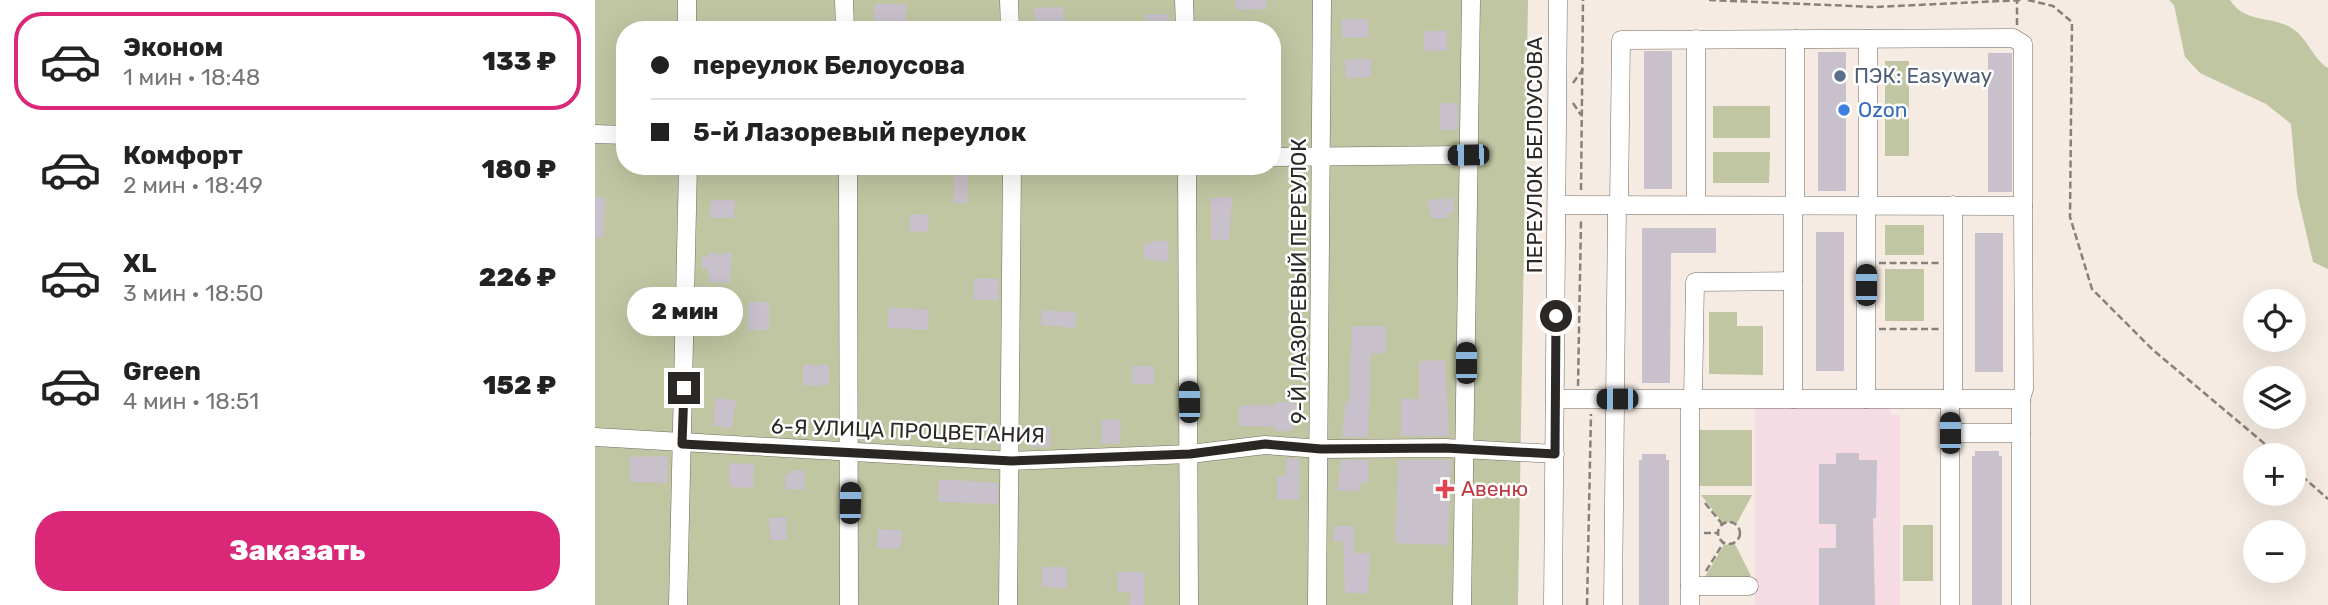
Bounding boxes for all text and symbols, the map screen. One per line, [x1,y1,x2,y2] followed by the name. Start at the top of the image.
[39,30,102,93] icon: car
[123,32,223,63] text: Эконом
[1522,37,1547,273] street label: ПЕРЕУЛОК БЕЛОУСОВА
[482,46,556,77] text: 133 ₽
[693,50,965,81] text: переулок Белоусова
[123,63,260,91] text: 1 мин · 18:48
[1854,63,1993,88] place label: ПЭК: Easyway
[1832,68,1848,84] marker: ПЭК: Easyway
[1858,97,1908,122] place label: Ozon
[1836,102,1852,118] marker: Ozon
[693,117,1027,148] text: 5-й Лазоревый переулок
[39,138,102,201] icon: car
[1286,138,1311,424] street label: 9-Й ЛАЗОРЕВЫЙ ПЕРЕУЛОК
[123,140,243,171] text: Комфорт
[1447,144,1490,166] car
[482,154,556,185] text: 180 ₽
[123,171,263,199] text: 2 мин · 18:49
[39,246,102,309] icon: car
[123,248,156,279] text: XL
[479,262,556,293] text: 226 ₽
[1856,264,1877,306] car
[123,279,264,307] text: 3 мин · 18:50
[626,286,742,336] callout: 2 мин
[2243,289,2306,583] map controls
[2243,289,2306,352] button: locate
[651,297,719,325] text: 2 мин
[1540,300,1572,332] route start
[1456,342,1477,384] car
[39,354,102,417] icon: car
[123,356,201,387] text: Green
[2243,366,2306,429] button: layers
[483,370,556,401] text: 152 ₽
[668,372,700,404] route end
[1179,381,1200,423] car
[123,387,259,415] text: 4 мин · 18:51
[1597,389,1639,410] car
[1940,412,1961,454] car
[771,413,1045,448] street label: 6-Я УЛИЦА ПРОЦВЕТАНИЯ
[2243,443,2306,506] button: +
[1461,476,1528,501] place label: Авеню
[1435,479,1455,499] marker: Авеню
[840,482,861,524] car
[35,511,560,591] button: Заказать
[2243,520,2306,583] button: −

